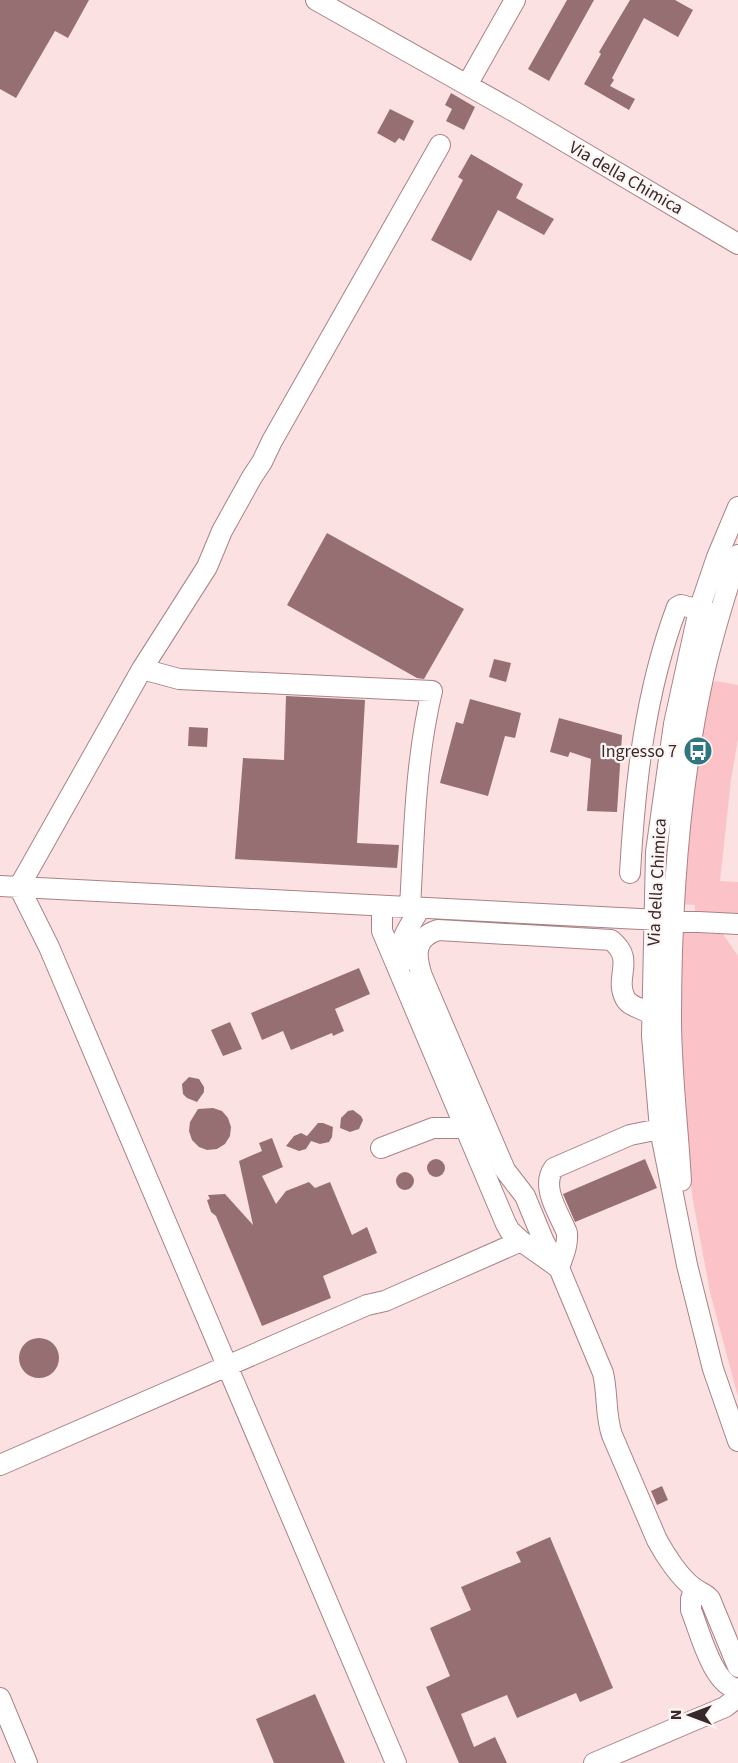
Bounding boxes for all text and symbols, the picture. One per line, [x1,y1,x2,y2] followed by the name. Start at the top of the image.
[564,135,688,221] street label: Via della Chimica
[682,735,714,767] bus stop icon: Ingresso 7
[601,739,677,764] place label: Ingresso 7
[641,817,673,947] street label: Via della Chimica
[660,1685,720,1745] north arrow
[665,1710,687,1720] text: N

